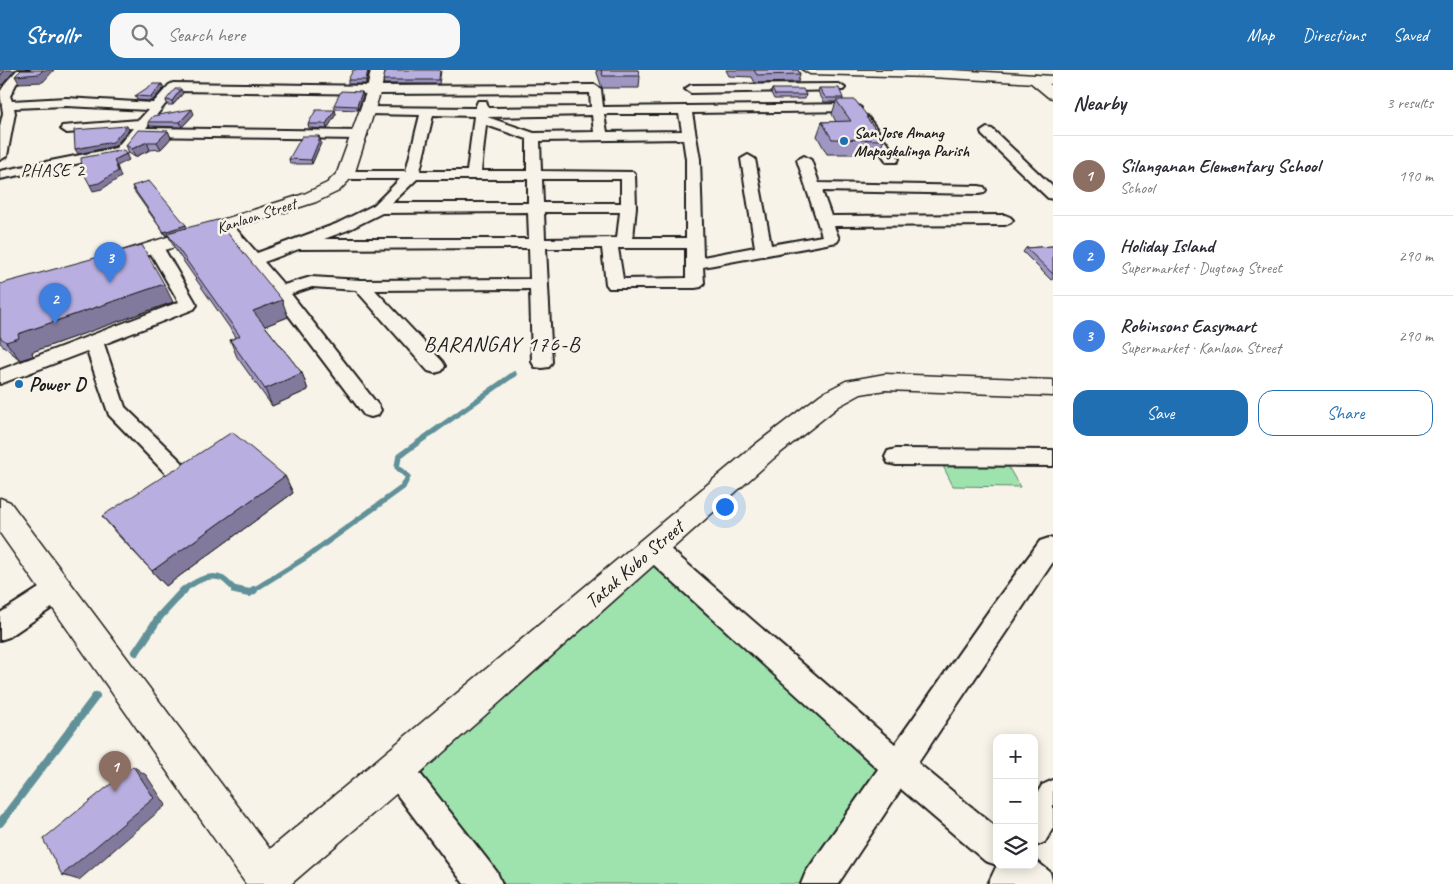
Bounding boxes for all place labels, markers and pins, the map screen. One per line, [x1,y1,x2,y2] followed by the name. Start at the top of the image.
[854,123,970,161] place label: San Jose Amang Mapagkalinga Parish
[838,135,850,147] marker: San Jose Amang Mapagkalinga Parish
[94,242,126,283] pin: 3
[39,283,71,324] pin: 2
[29,372,88,397] place label: Power D
[13,378,25,390] marker: Power D
[99,751,131,792] pin: 1

